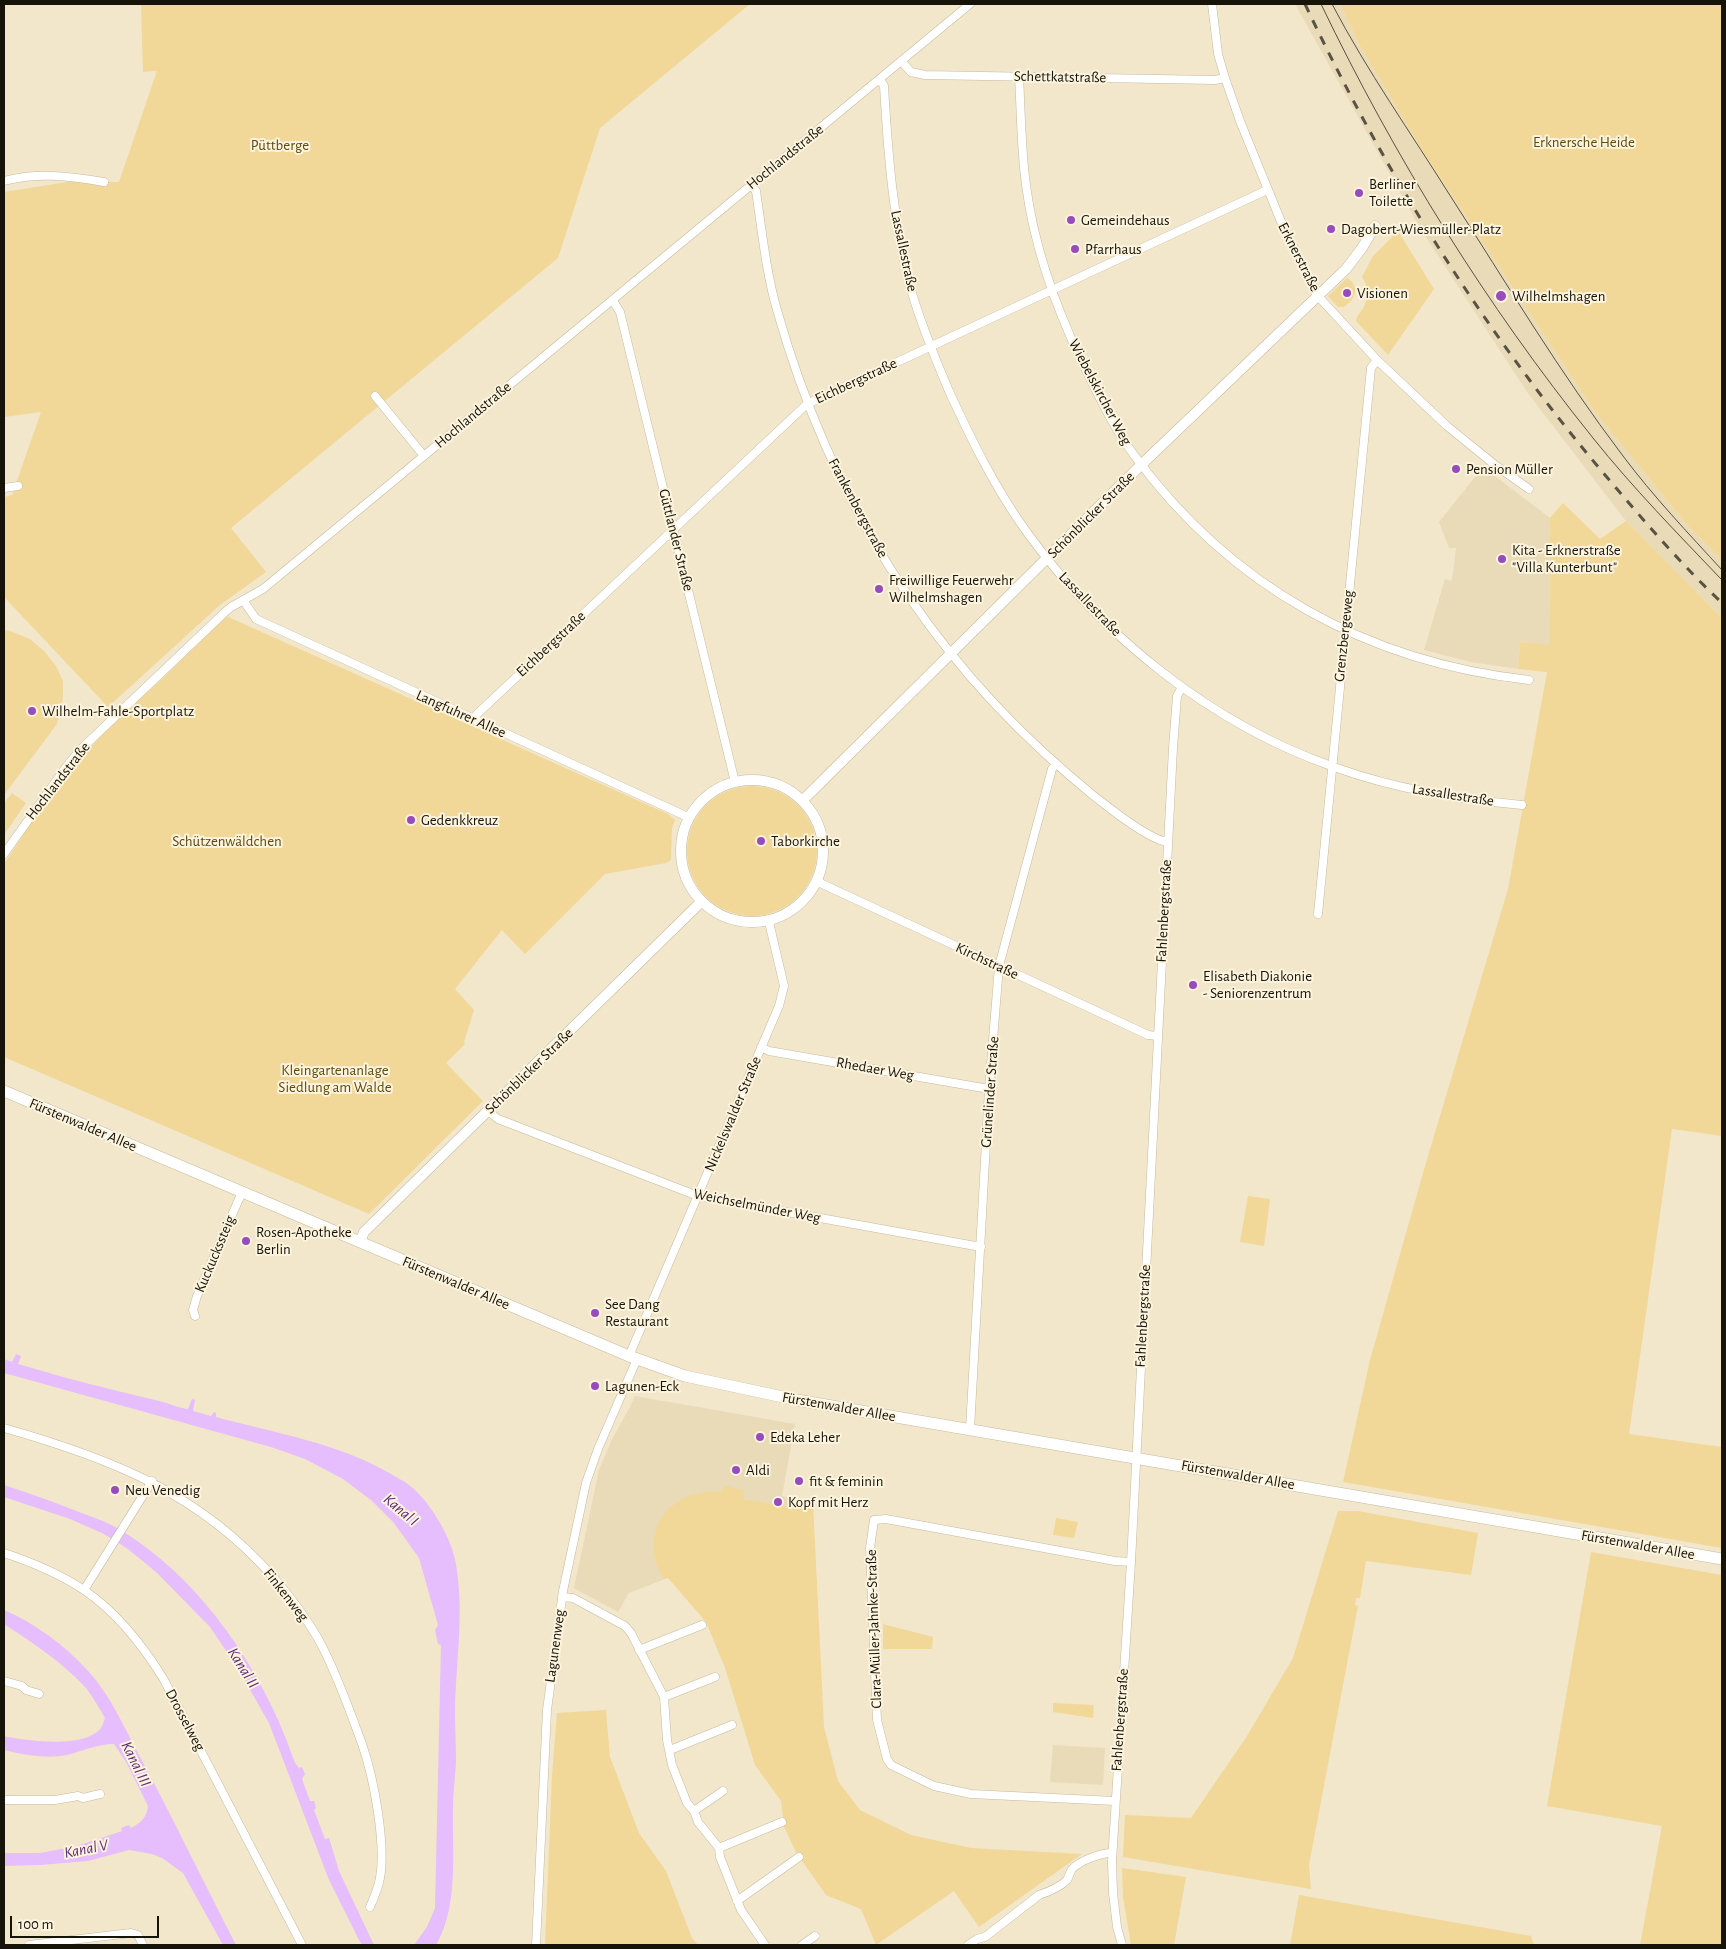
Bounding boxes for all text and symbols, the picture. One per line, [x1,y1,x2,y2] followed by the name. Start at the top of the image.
[1014,67,1106,87] street label: Schettkatstraße
[743,120,827,194] street label: Hochlandstraße
[1533,133,1635,151] park label: Erknersche Heide
[251,136,309,154] park label: Püttberge
[1369,175,1416,210] place label: Berliner Toilette
[1353,187,1365,199] marker: Berliner Toilette
[887,209,921,293] street label: Lassallestraße
[1081,211,1170,229] place label: Gemeindehaus
[1065,214,1077,226] marker: Gemeindehaus
[1274,219,1324,295] street label: Erknerstraße
[1341,220,1501,238] place label: Dagobert-Wiesmüller-Platz
[1325,223,1337,235] marker: Dagobert-Wiesmüller-Platz
[1085,240,1142,258] place label: Pfarrhaus
[1069,243,1081,255] marker: Pfarrhaus
[1357,284,1408,302] place label: Visionen
[1341,287,1353,299] marker: Visionen
[1512,287,1605,305] place label: Wilhelmshagen
[1494,289,1508,303] marker: Wilhelmshagen
[1064,336,1136,448] street label: Wiebelskircher Weg
[812,354,900,408] street label: Eichbergstraße
[431,378,515,452] street label: Hochlandstraße
[824,455,892,561] street label: Frankenbergstraße
[1466,460,1553,478] place label: Pension Müller
[1450,463,1462,475] marker: Pension Müller
[1044,468,1138,562] street label: Schönblicker Straße
[655,487,697,593] street label: Güttlander Straße
[1512,541,1621,576] place label: Kita - Erknerstraße "Villa Kunterbunt"
[1496,553,1508,565] marker: Kita - Erknerstraße "Villa Kunterbunt"
[1055,568,1125,640] street label: Lassallestraße
[889,571,1014,606] place label: Freiwillige Feuerwehr Wilhelmshagen
[873,583,885,595] marker: Freiwillige Feuerwehr Wilhelmshagen
[1330,589,1358,683] street label: Grenzbergeweg
[513,607,589,681] street label: Eichbergstraße
[413,686,509,742] street label: Langfuhrer Allee
[42,702,194,720] place label: Wilhelm-Fahle-Sportplatz
[26,705,38,717] marker: Wilhelm-Fahle-Sportplatz
[22,738,94,824] street label: Hochlandstraße
[1411,780,1495,810] street label: Lassallestraße
[421,811,498,829] place label: Gedenkkreuz
[405,814,417,826] marker: Gedenkkreuz
[172,832,282,850] park label: Schützenwäldchen
[771,832,840,850] place label: Taborkirche
[755,835,767,847] marker: Taborkirche
[1152,859,1176,963] street label: Fahlenbergstraße
[953,939,1021,983] street label: Kirchstraße
[1203,967,1312,1002] place label: Elisabeth Diakonie - Seniorenzentrum
[1187,979,1199,991] marker: Elisabeth Diakonie - Seniorenzentrum
[481,1024,577,1118] street label: Schönblicker Straße
[977,1036,1003,1148] street label: Grünelinder Straße
[835,1053,915,1085] street label: Rhedaer Weg
[701,1054,765,1174] street label: Nickelswalder Straße
[278,1061,392,1096] park label: Kleingartenanlage Siedlung am Walde
[27,1094,139,1156] street label: Fürstenwalder Allee
[692,1185,822,1227] street label: Weichselmünder Weg
[191,1213,239,1295] street label: Kuckuckssteig
[256,1223,352,1258] place label: Rosen-Apotheke Berlin
[240,1235,252,1247] marker: Rosen-Apotheke Berlin
[400,1252,512,1314] street label: Fürstenwalder Allee
[1131,1264,1155,1368] street label: Fahlenbergstraße
[605,1295,668,1330] place label: See Dang Restaurant
[589,1307,601,1319] marker: See Dang Restaurant
[605,1377,679,1395] place label: Lagunen-Eck
[589,1380,601,1392] marker: Lagunen-Eck
[781,1388,897,1426] street label: Fürstenwalder Allee
[770,1428,840,1446] place label: Edeka Leher
[754,1431,766,1443] marker: Edeka Leher
[1180,1456,1296,1494] street label: Fürstenwalder Allee
[746,1461,770,1479] place label: Aldi
[730,1464,742,1476] marker: Aldi
[809,1472,883,1490] place label: fit & feminin
[793,1475,805,1487] marker: fit & feminin
[125,1481,200,1499] place label: Neu Venedig
[109,1484,121,1496] marker: Neu Venedig
[380,1490,422,1530] water label: Kanal I
[788,1493,868,1511] place label: Kopf mit Herz
[772,1496,784,1508] marker: Kopf mit Herz
[1580,1526,1696,1564] street label: Fürstenwalder Allee
[862,1549,886,1709] street label: Clara-Müller-Jahnke-Straße
[260,1565,312,1625] street label: Finkenweg
[541,1608,569,1684] street label: Lagunenweg
[223,1644,263,1692] water label: Kanal II
[1107,1668,1133,1772] street label: Fahlenbergstraße
[161,1686,209,1754] street label: Drosselweg
[117,1738,155,1790] water label: Kanal III
[62,1835,110,1863] water label: Kanal V
[12,1906,161,1938] scale bar
[18,1917,53,1932] text: 100 m

